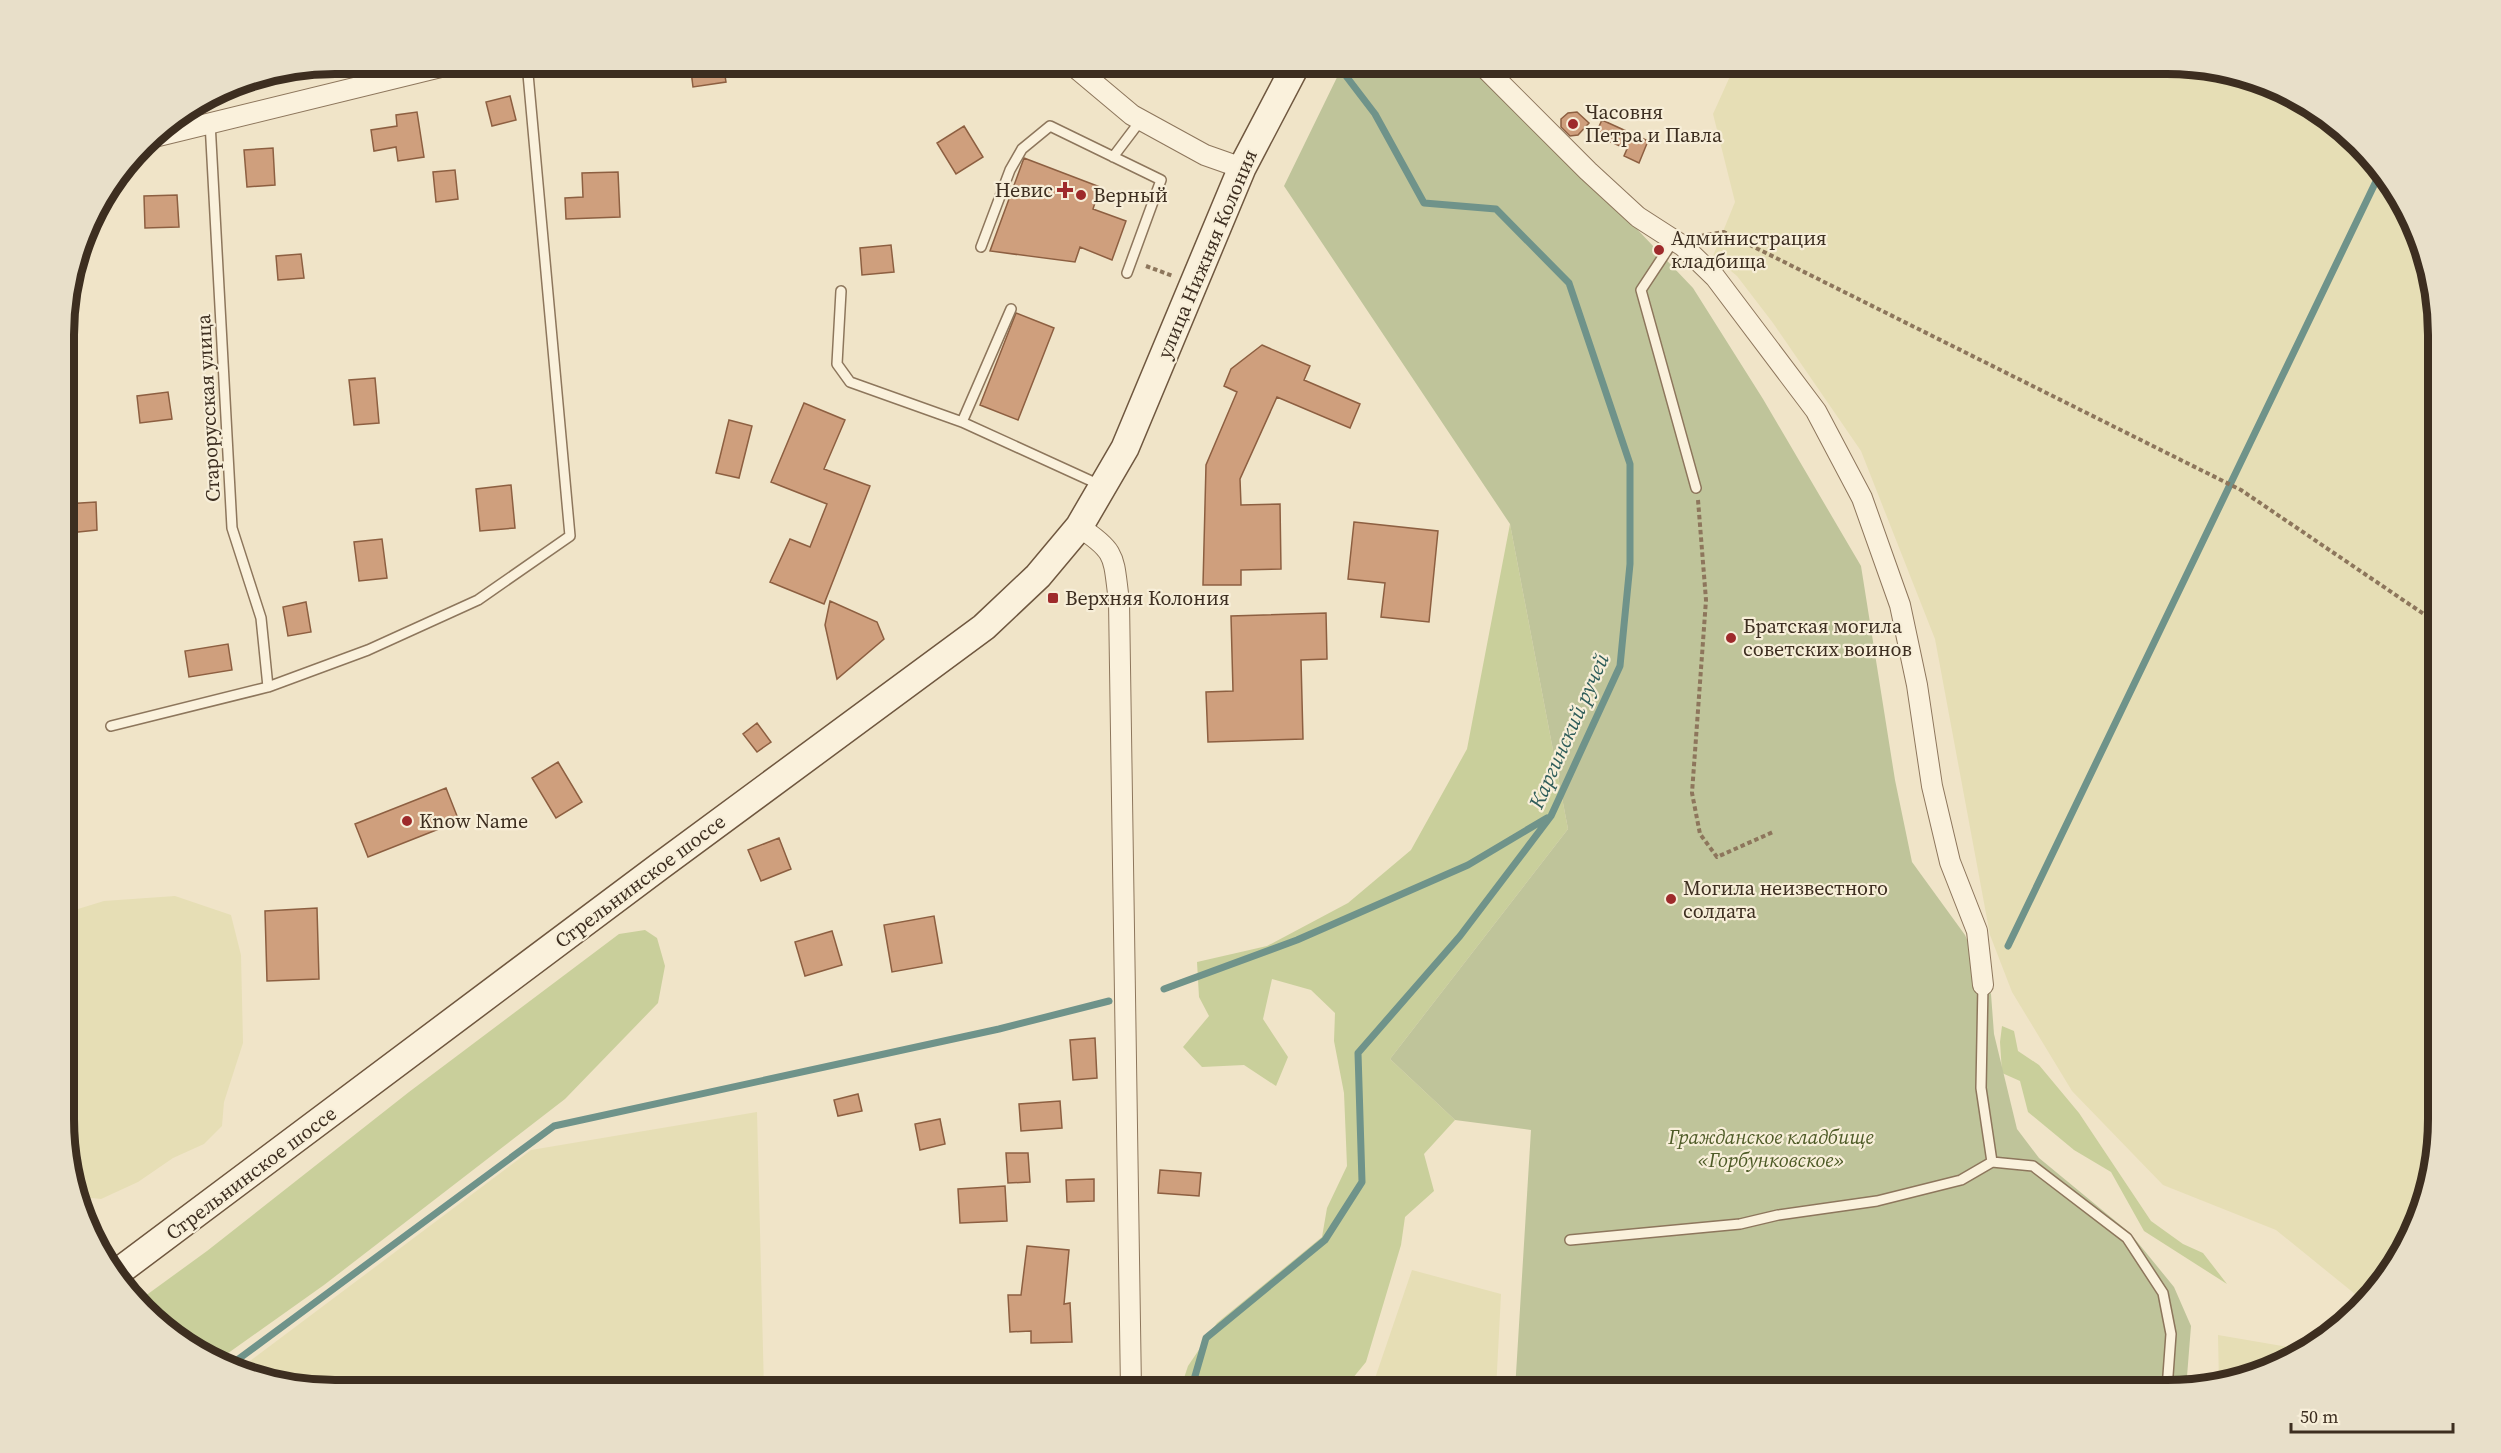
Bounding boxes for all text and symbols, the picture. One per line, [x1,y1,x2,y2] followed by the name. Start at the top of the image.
[1585,98,1723,149] place label: Часовня Петра и Павла
[1566,117,1580,131] marker: Часовня Петра и Павла
[1150,145,1264,363] street label: улица Нижняя Колония
[995,176,1053,204] place label: Невис
[1093,181,1168,209] place label: Верный
[1058,183,1072,197] marker: Невис
[1074,188,1088,202] marker: Верный
[1671,224,1827,275] place label: Администрация кладбища
[1652,243,1666,257] marker: Администрация кладбища
[189,313,227,503] street label: Старорусская улица
[1065,584,1230,612] place label: Верхняя Колония
[1046,591,1060,605] marker: Верхняя Колония
[1743,612,1912,663] place label: Братская могила советских воинов
[1724,631,1738,645] marker: Братская могила советских воинов
[1521,648,1616,814] water label: Каргинский ручей
[419,807,528,835] place label: Know Name
[549,807,731,955] street label: Стрельнинское шоссе
[400,814,414,828] marker: Know Name
[1683,874,1888,925] place label: Могила неизвестного солдата
[1664,892,1678,906] marker: Могила неизвестного солдата
[160,1099,342,1247] street label: Стрельнинское шоссе
[1667,1123,1874,1174] park label: Гражданское кладбище «Горбунковское»
[2291,1396,2453,1434] scale bar
[2300,1404,2338,1429] text: 50 m

